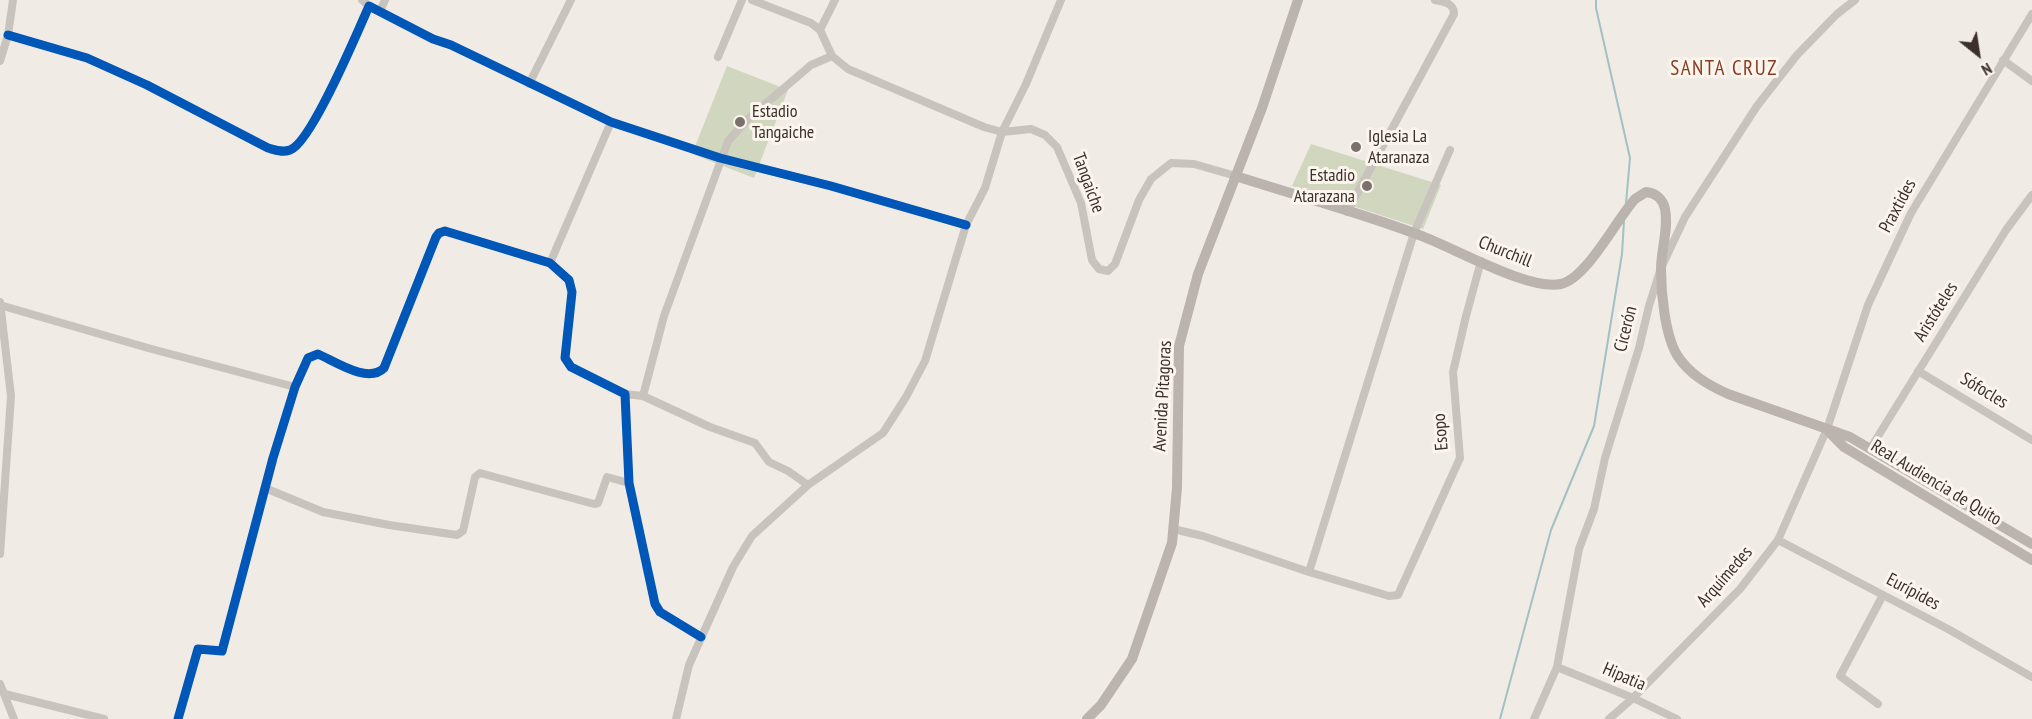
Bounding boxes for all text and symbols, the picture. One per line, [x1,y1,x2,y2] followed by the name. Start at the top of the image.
[1948,24,2008,84] north arrow
[1670,56,1778,82] district label: SANTA CRUZ
[1978,59,1996,80] text: N
[752,101,814,144] place label: Estadio Tangaiche
[733,115,747,129] marker: Estadio Tangaiche
[1368,126,1429,168] place label: Iglesia La Ataranaza
[1349,140,1363,154] marker: Iglesia La Ataranaza
[1067,150,1109,216] street label: Tangaiche
[1294,165,1355,207] place label: Estadio Atarazana
[1875,176,1921,236] street label: Praxtides
[1360,179,1374,193] marker: Estadio Atarazana
[1475,232,1535,272] street label: Churchill
[1909,278,1963,346] street label: Aristóteles
[1610,304,1642,354] street label: Cicerón
[1149,340,1177,452] street label: Avenida Pitagoras
[1956,368,2012,414] street label: Sófocles
[1429,413,1453,451] street label: Esopo
[1867,436,2005,530] street label: Real Audiencia de Quito
[1693,542,1757,612] street label: Arquímedes
[1883,569,1943,615] street label: Eurípides
[1599,658,1649,696] street label: Hipatia

